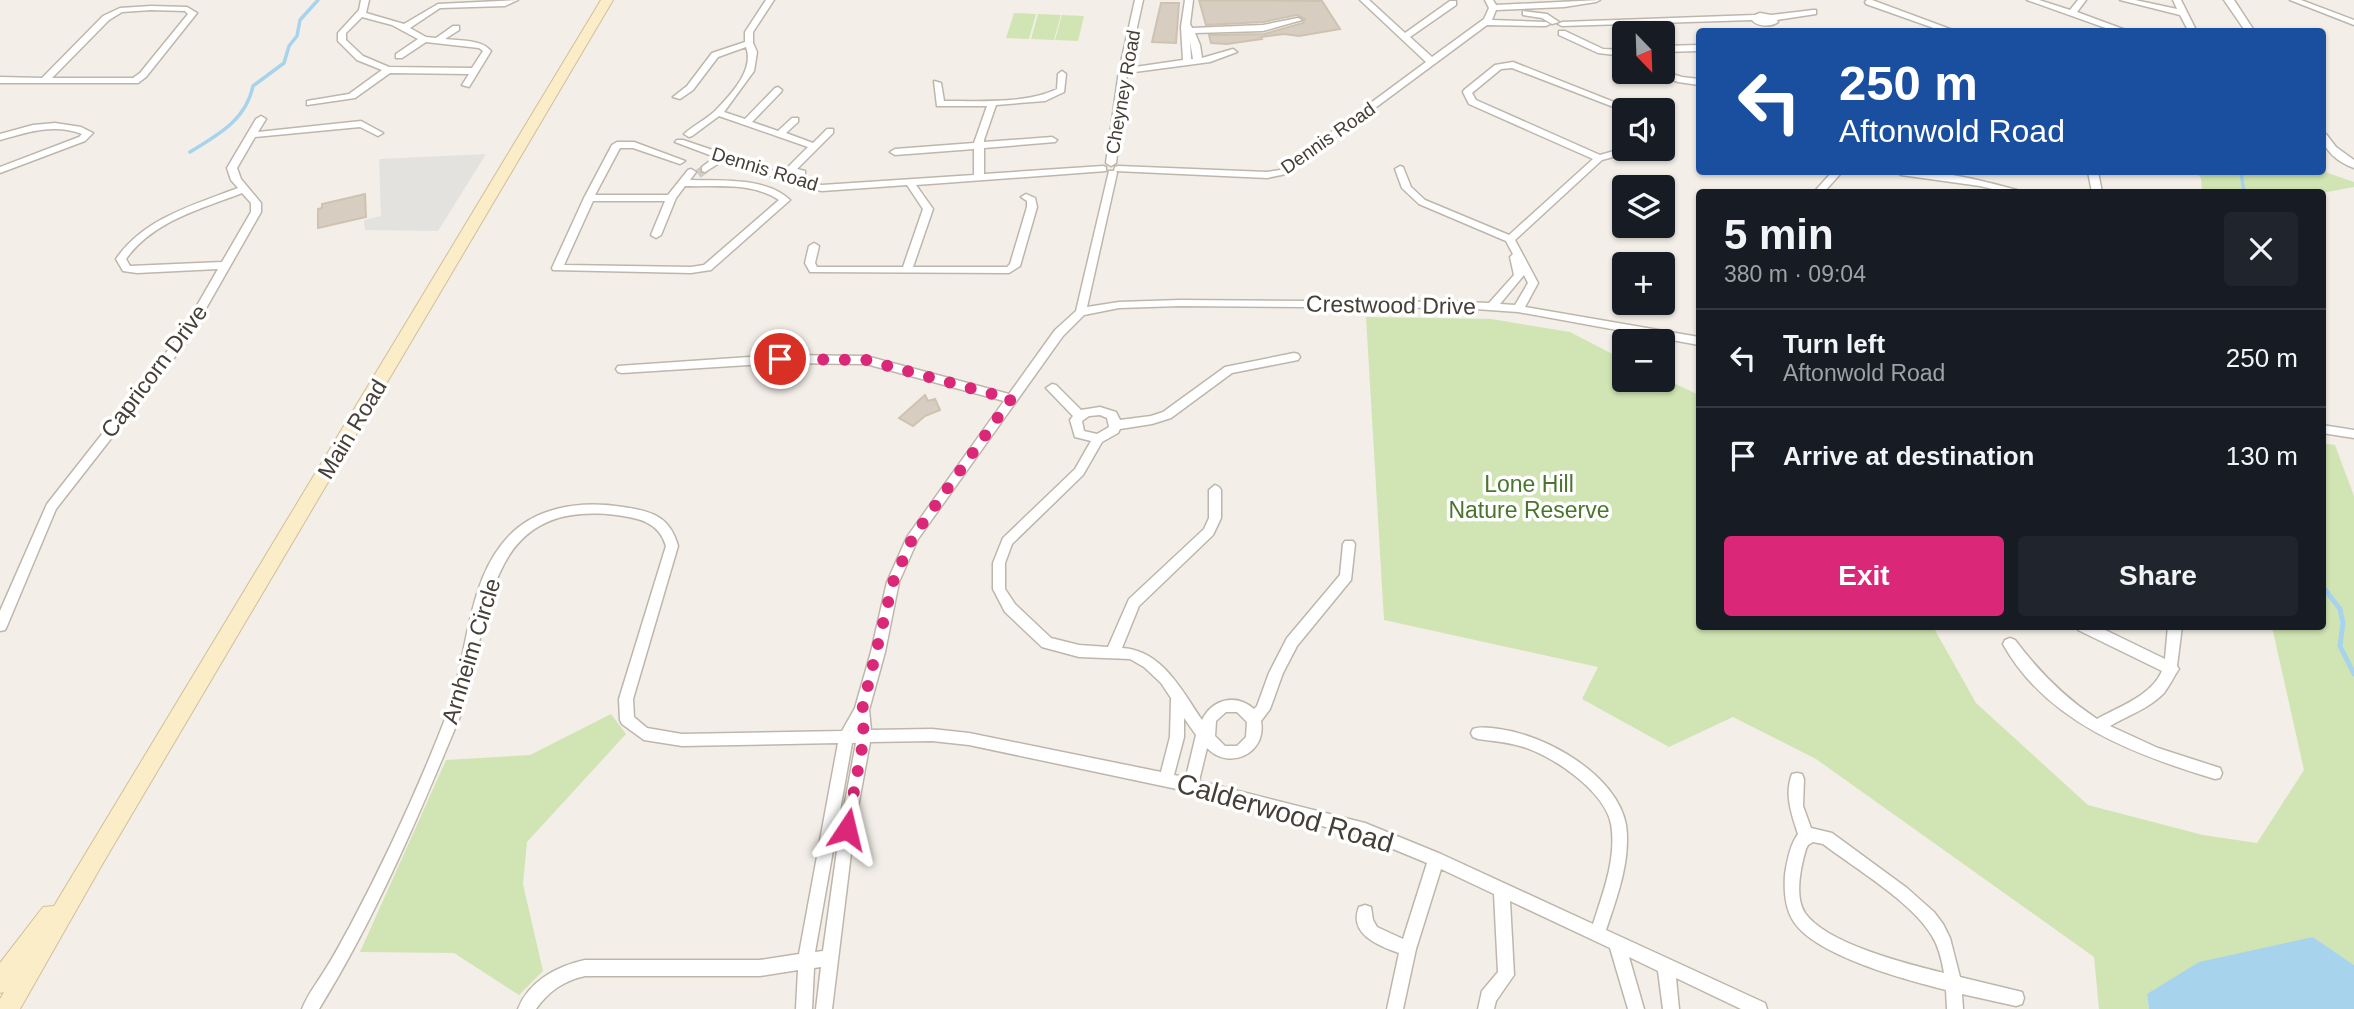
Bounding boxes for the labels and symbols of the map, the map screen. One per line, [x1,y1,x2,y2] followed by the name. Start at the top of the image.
[1612,21,1675,84] north arrow
[1102,28,1144,156] street label: Cheyney Road
[1277,98,1379,178] street label: Dennis Road
[709,143,821,195] street label: Dennis Road
[1306,291,1476,319] street label: Crestwood Drive
[96,299,212,443] street label: Capricorn Drive
[750,329,810,389] pin
[312,375,392,483] street label: Main Road
[1448,471,1610,523] park label: Lone Hill Nature Reserve
[437,575,505,727] street label: Arnheim Circle
[1173,767,1397,859] street label: Calderwood Road
[810,792,884,866] position arrow

